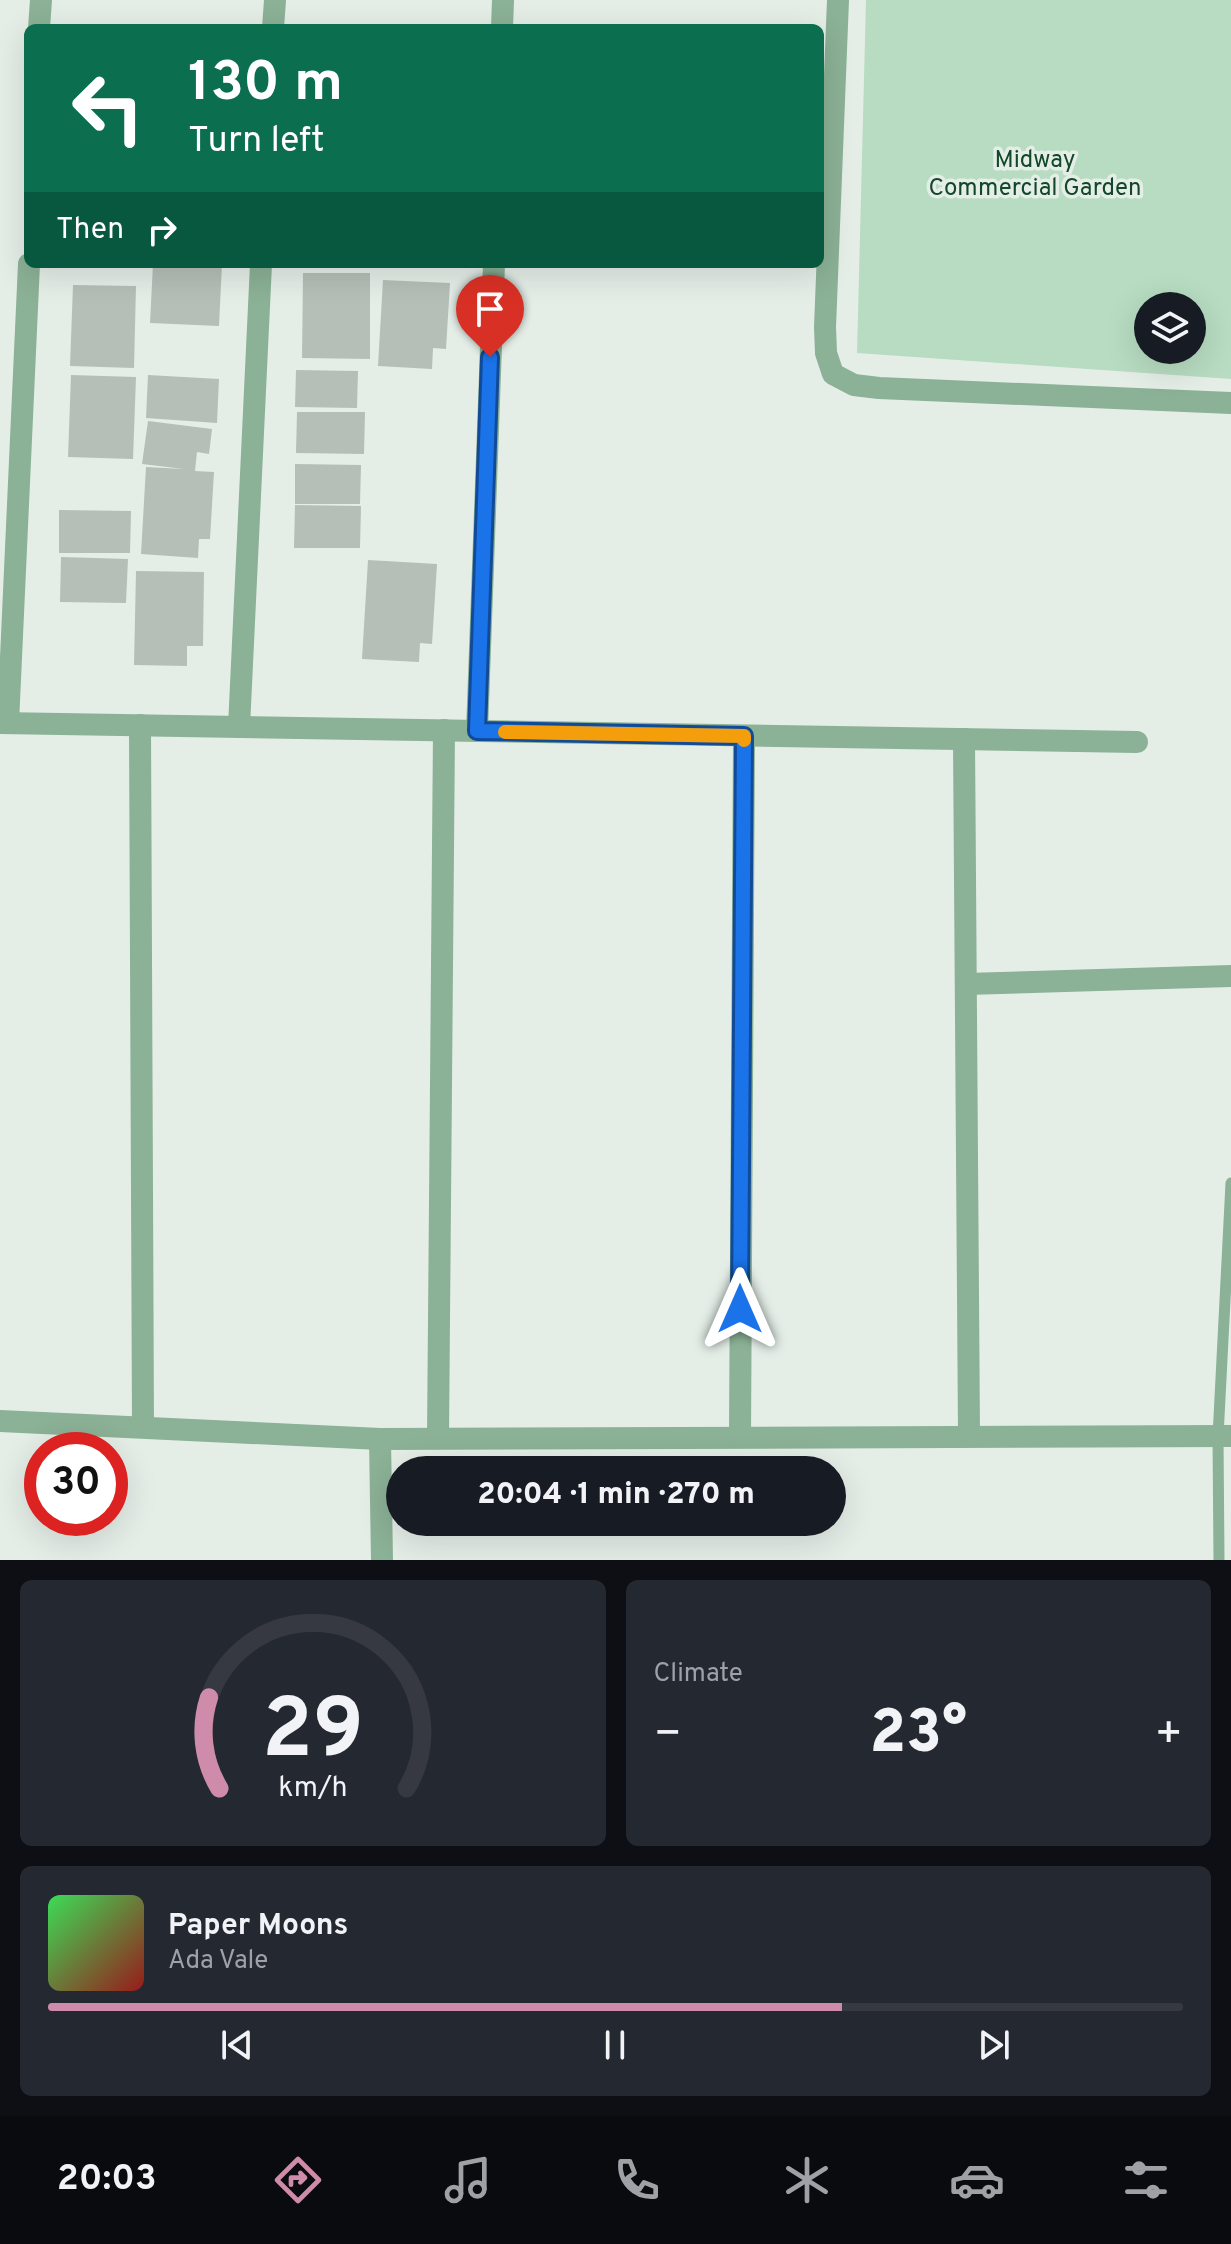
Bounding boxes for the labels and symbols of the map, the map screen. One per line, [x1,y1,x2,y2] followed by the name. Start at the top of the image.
[928,146,1142,204] park label: Midway Commercial Garden
[456,275,524,357] pin
[698,1267,782,1351] position arrow
[24,1432,128,1536] speed limit sign: 30

